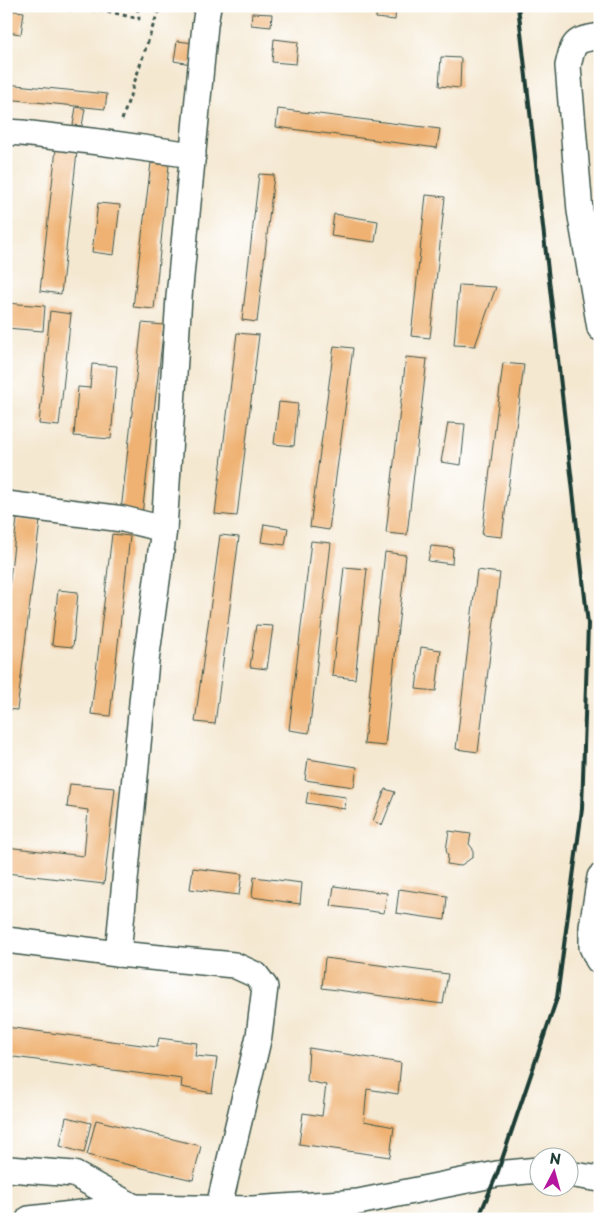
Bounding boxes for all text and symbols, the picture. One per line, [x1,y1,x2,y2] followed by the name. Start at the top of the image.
[528,1148,578,1198] north arrow
[549,1148,562,1170] text: N

